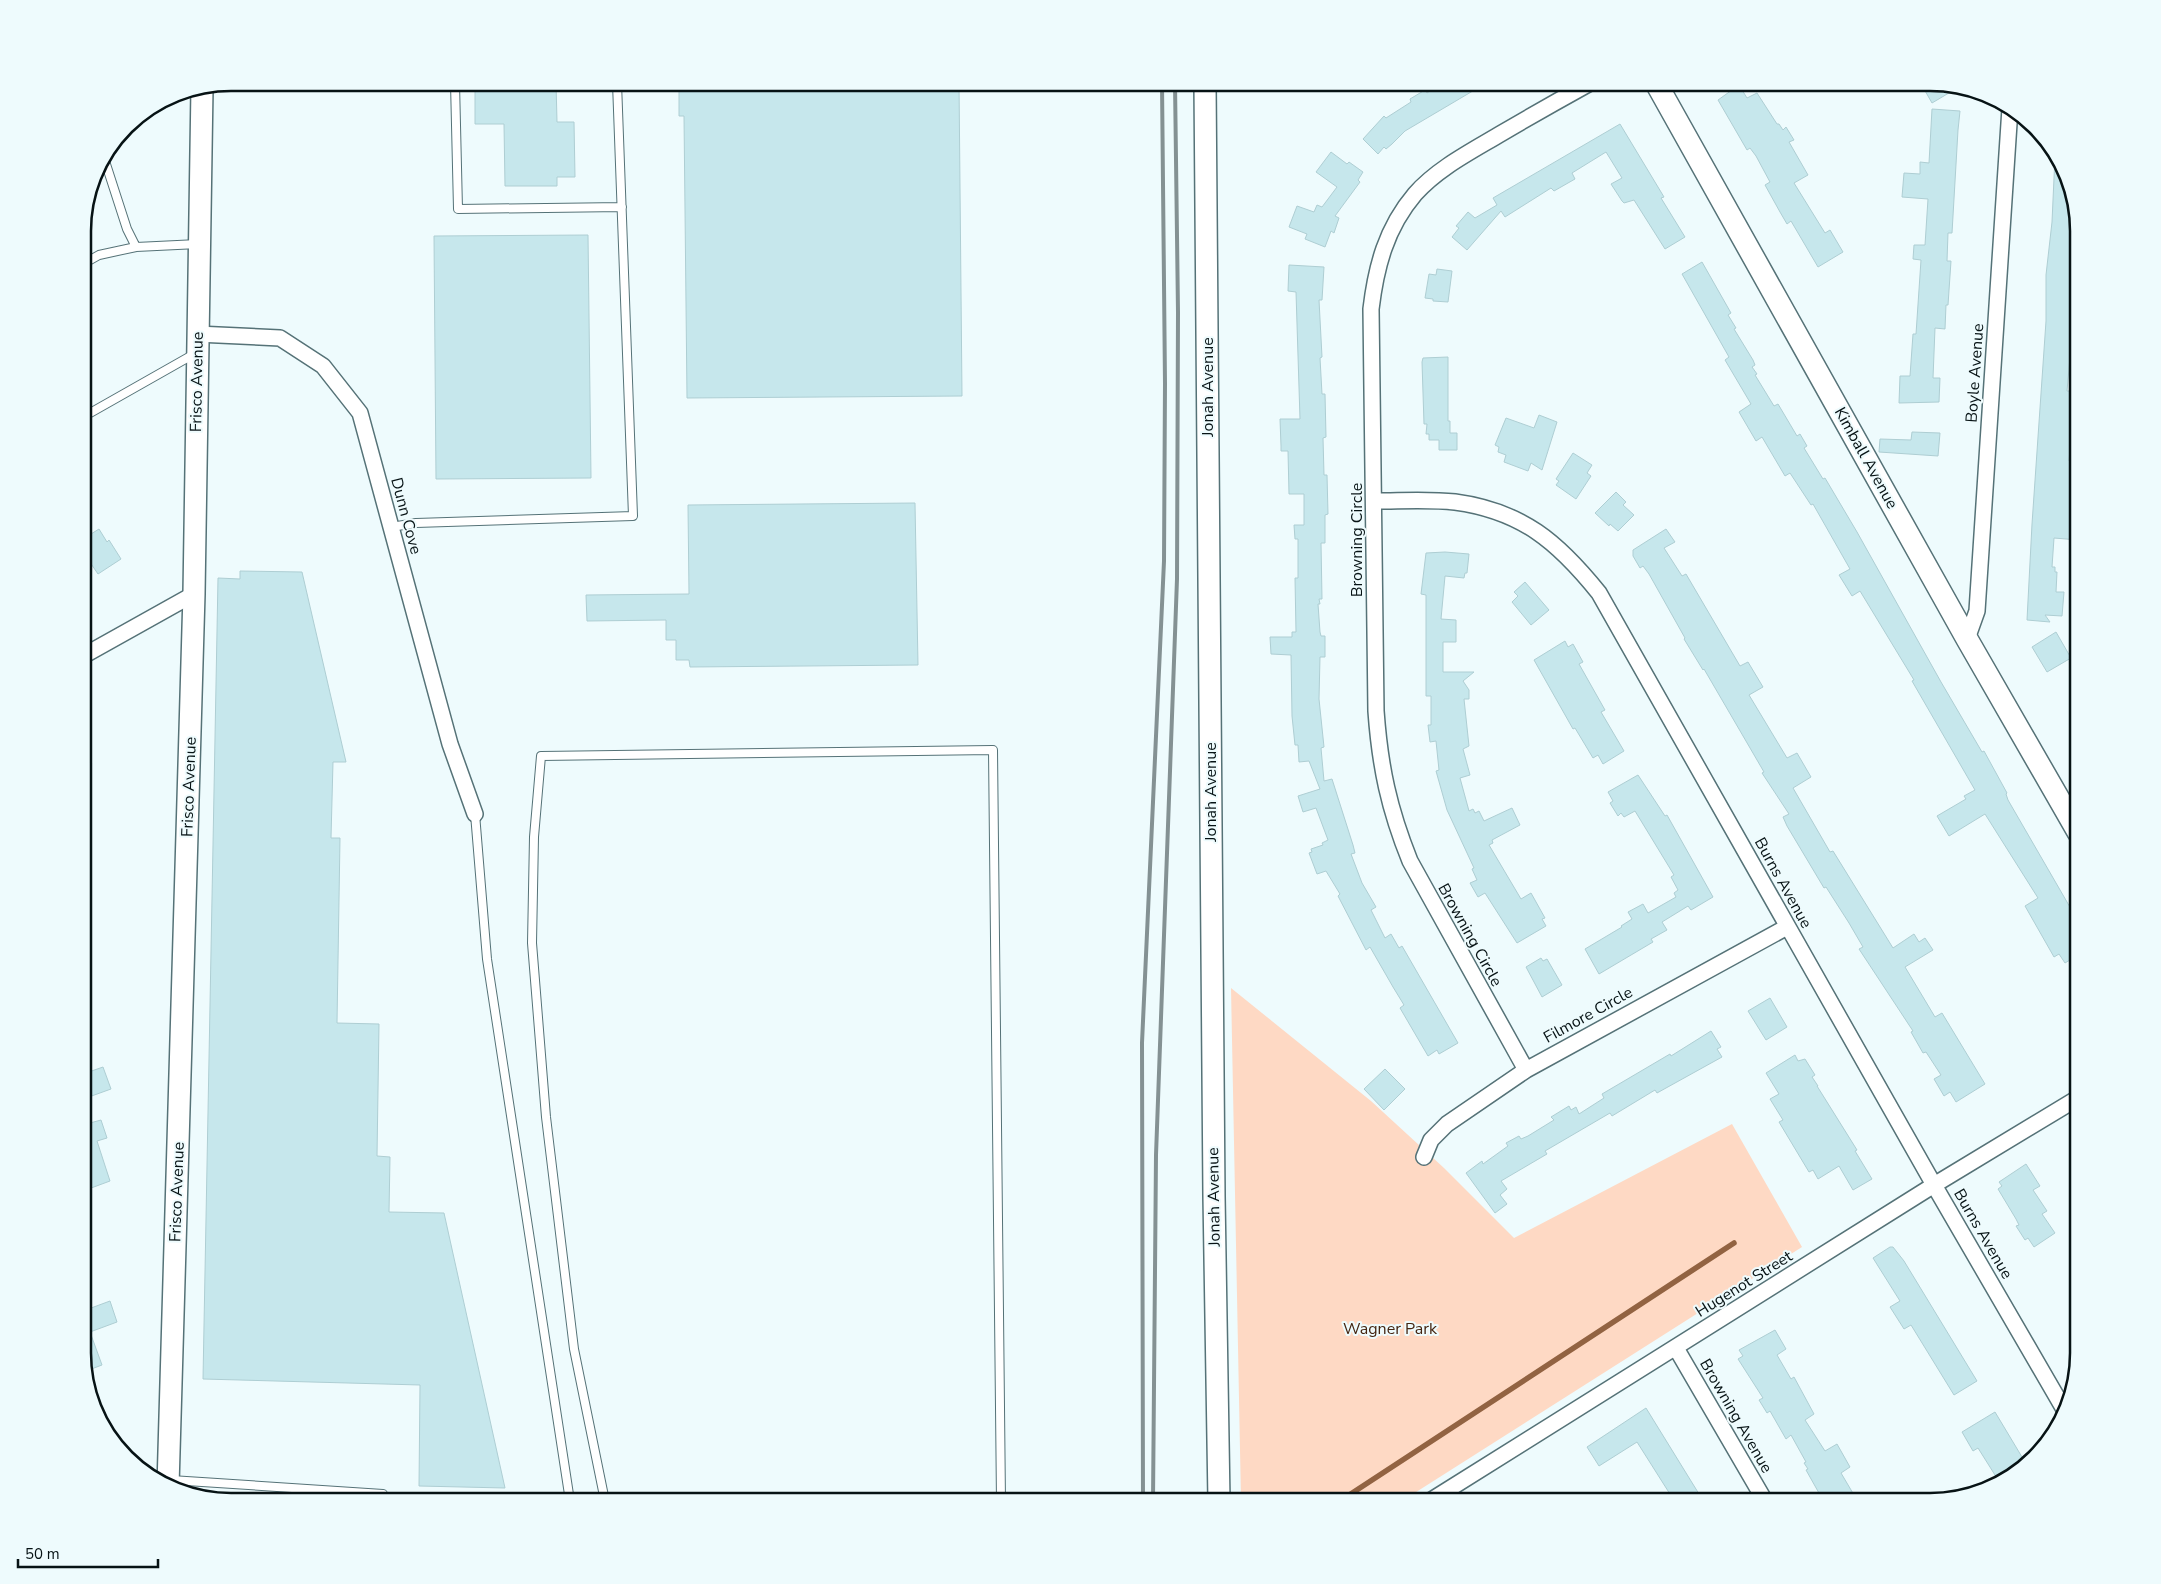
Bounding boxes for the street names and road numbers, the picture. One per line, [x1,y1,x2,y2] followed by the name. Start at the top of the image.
[1961,323,1989,423] street label: Boyle Avenue
[185,332,209,432] street label: Frisco Avenue
[1197,337,1219,438] street label: Jonah Avenue
[1829,403,1903,513] street label: Kimball Avenue
[385,475,427,557] street label: Dunn Cove
[1346,483,1368,597] street label: Browning Circle
[176,736,202,838] street label: Frisco Avenue
[1200,742,1222,843] street label: Jonah Avenue
[1749,834,1817,932] street label: Burns Avenue
[1433,879,1507,991] street label: Browning Circle
[1539,981,1637,1049] street label: Filmore Circle
[164,1141,190,1243] street label: Frisco Avenue
[1202,1147,1226,1248] street label: Jonah Avenue
[1948,1185,2018,1283] street label: Burns Avenue
[1691,1245,1797,1323] street label: Hugenot Street
[1694,1355,1778,1477] street label: Browning Avenue

